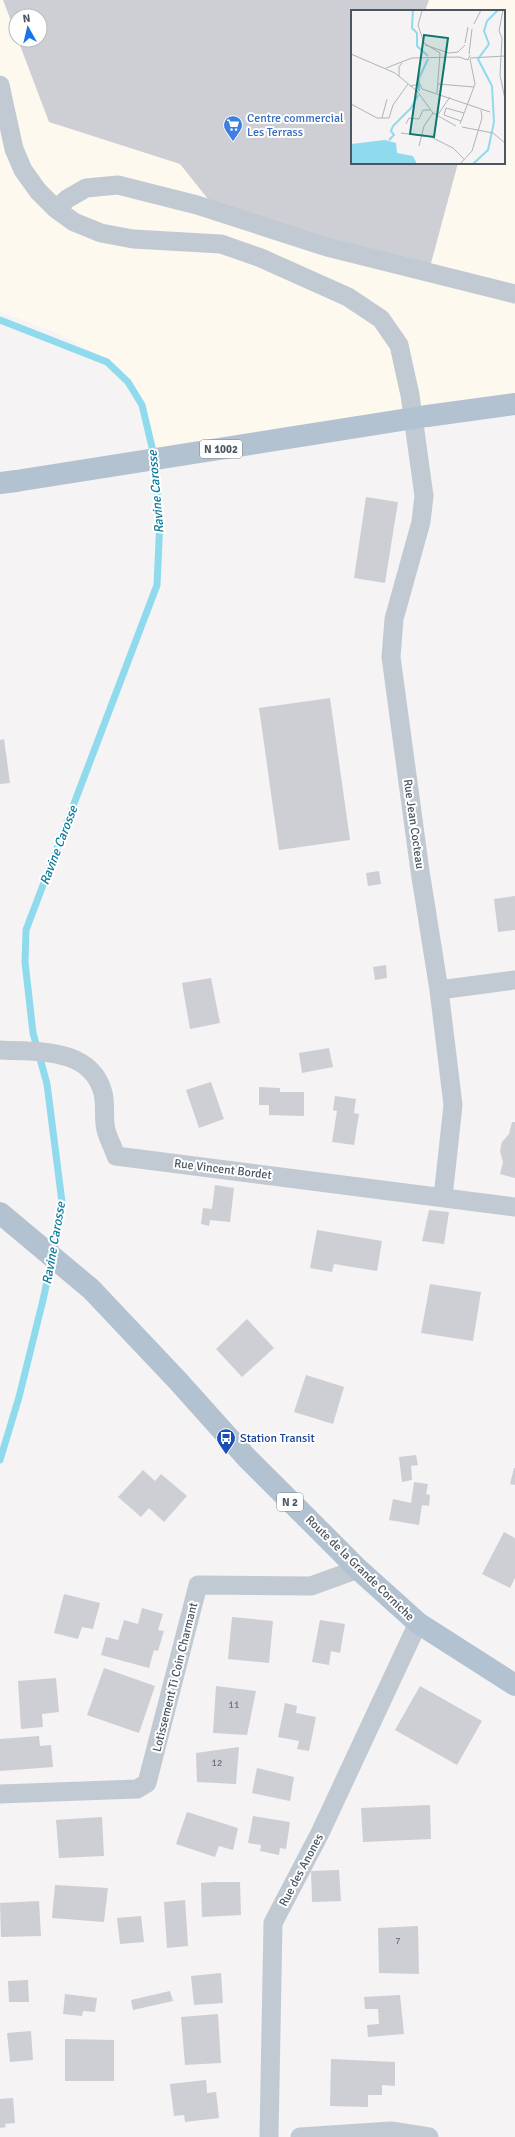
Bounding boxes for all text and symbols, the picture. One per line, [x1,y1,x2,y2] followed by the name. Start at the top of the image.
[8,8,48,48] north arrow
[351,10,505,164] inset map
[22,12,31,26] text: N
[247,111,344,140] place label: Centre commercial Les Terrass
[222,114,244,142] supermarket icon: Centre commercial Les Terrass
[200,440,242,458] road number: N 1002
[144,448,168,534] water label: Ravine Carosse
[400,778,427,870] street label: Rue Jean Cocteau
[37,802,82,887] water label: Ravine Carosse
[173,1156,273,1183] street label: Rue Vincent Bordet
[39,1199,69,1286] water label: Ravine Carosse
[215,1427,237,1455] bus stop icon: Station Transit
[240,1431,315,1446] place label: Station Transit
[277,1493,303,1511] road number: N 2
[302,1512,417,1624] street label: Route de la Grande Corniche
[150,1601,201,1753] street label: Lotissement Ti Coin Charmant
[229,1699,239,1711] house number: 11
[212,1757,222,1769] house number: 12
[276,1831,327,1909] street label: Rue des Anones
[395,1935,401,1947] house number: 7

